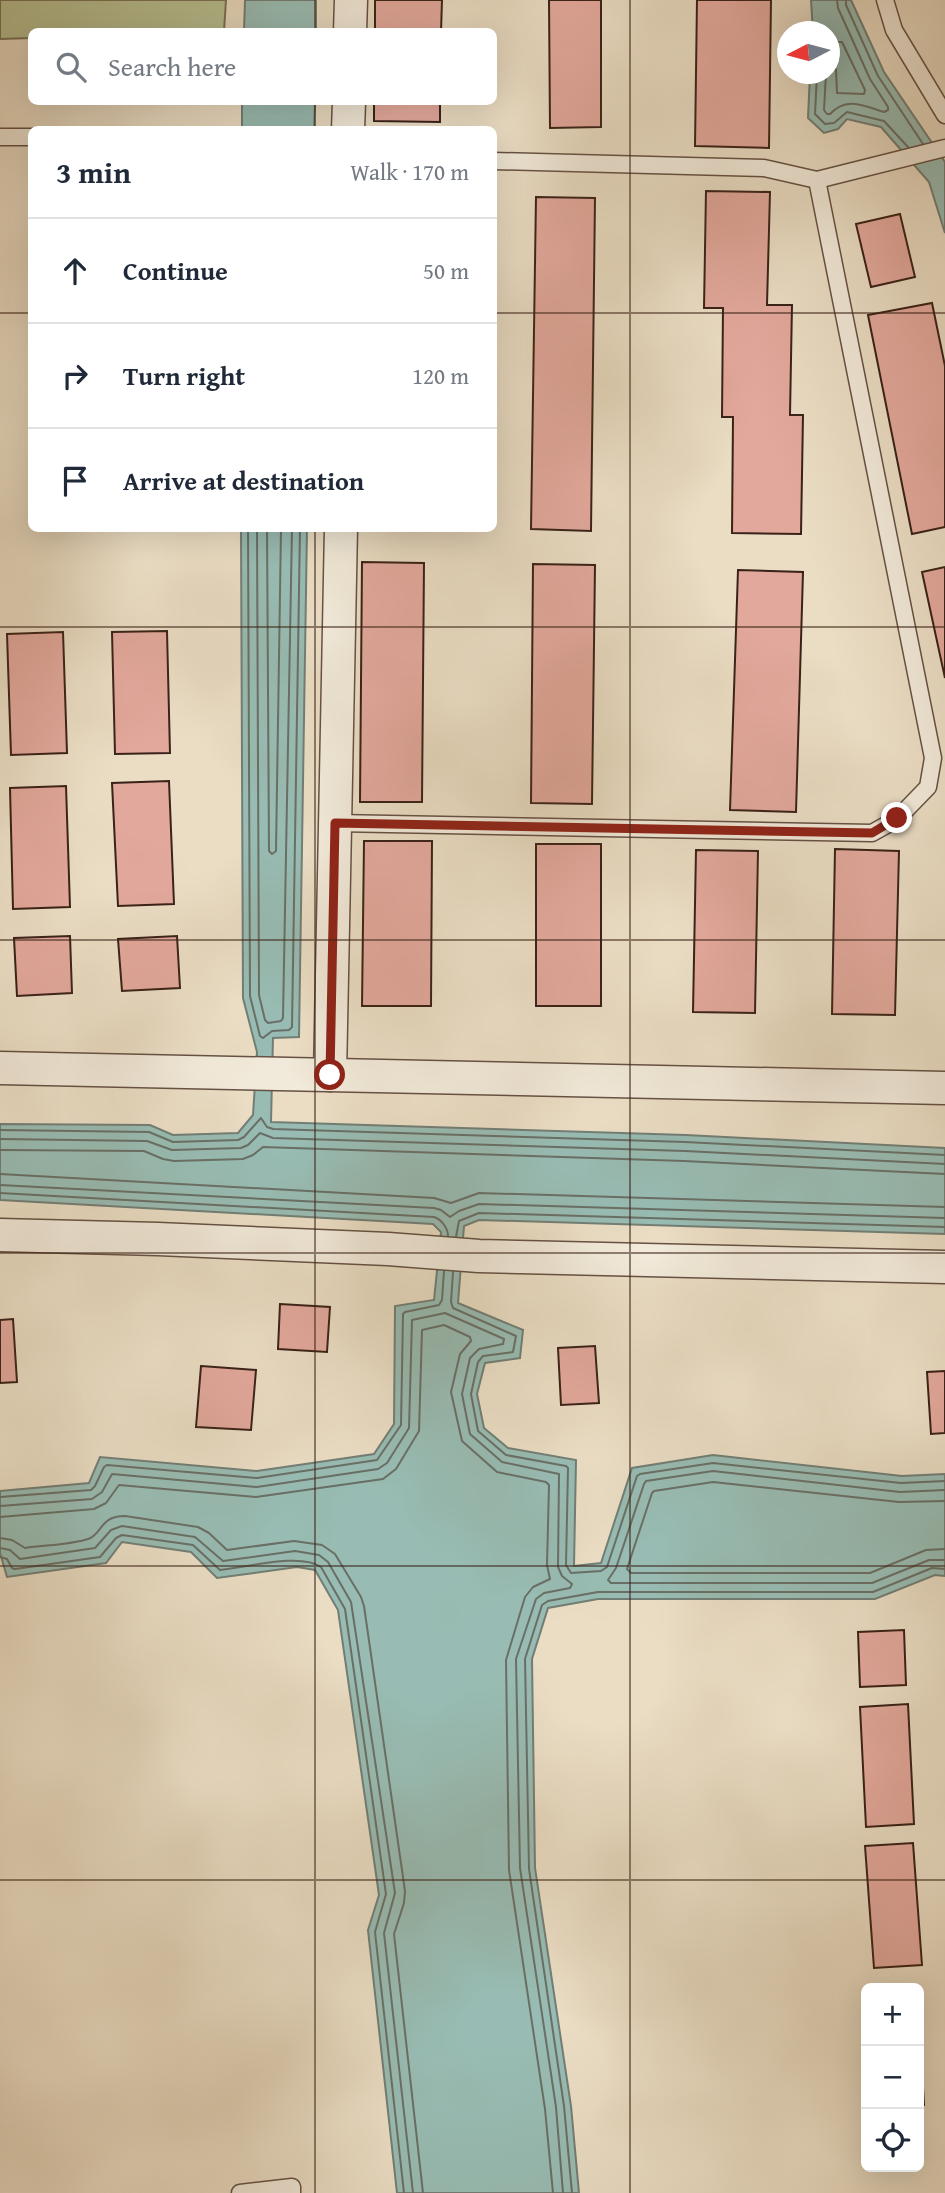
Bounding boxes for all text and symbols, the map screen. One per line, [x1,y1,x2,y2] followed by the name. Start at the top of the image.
[777,21,840,84] north arrow
[28,28,497,105] search box
[108,47,236,86] text: Search here
[52,48,90,86] icon: search
[56,150,131,194] text: 3 min
[350,155,469,188] text: Walk · 170 m
[123,251,228,290] text: Continue
[56,252,94,290] icon: ahead
[423,254,469,287] text: 50 m
[123,356,245,395] text: Turn right
[56,357,94,395] icon: right
[412,359,469,392] text: 120 m
[123,461,364,500] text: Arrive at destination
[56,462,94,500] icon: arrive
[881,802,912,833] route end
[314,1059,345,1090] route start
[861,1983,924,2172] map controls
[861,1983,924,2046] button: +
[861,2046,924,2109] button: −
[861,2109,924,2172] button: locate

